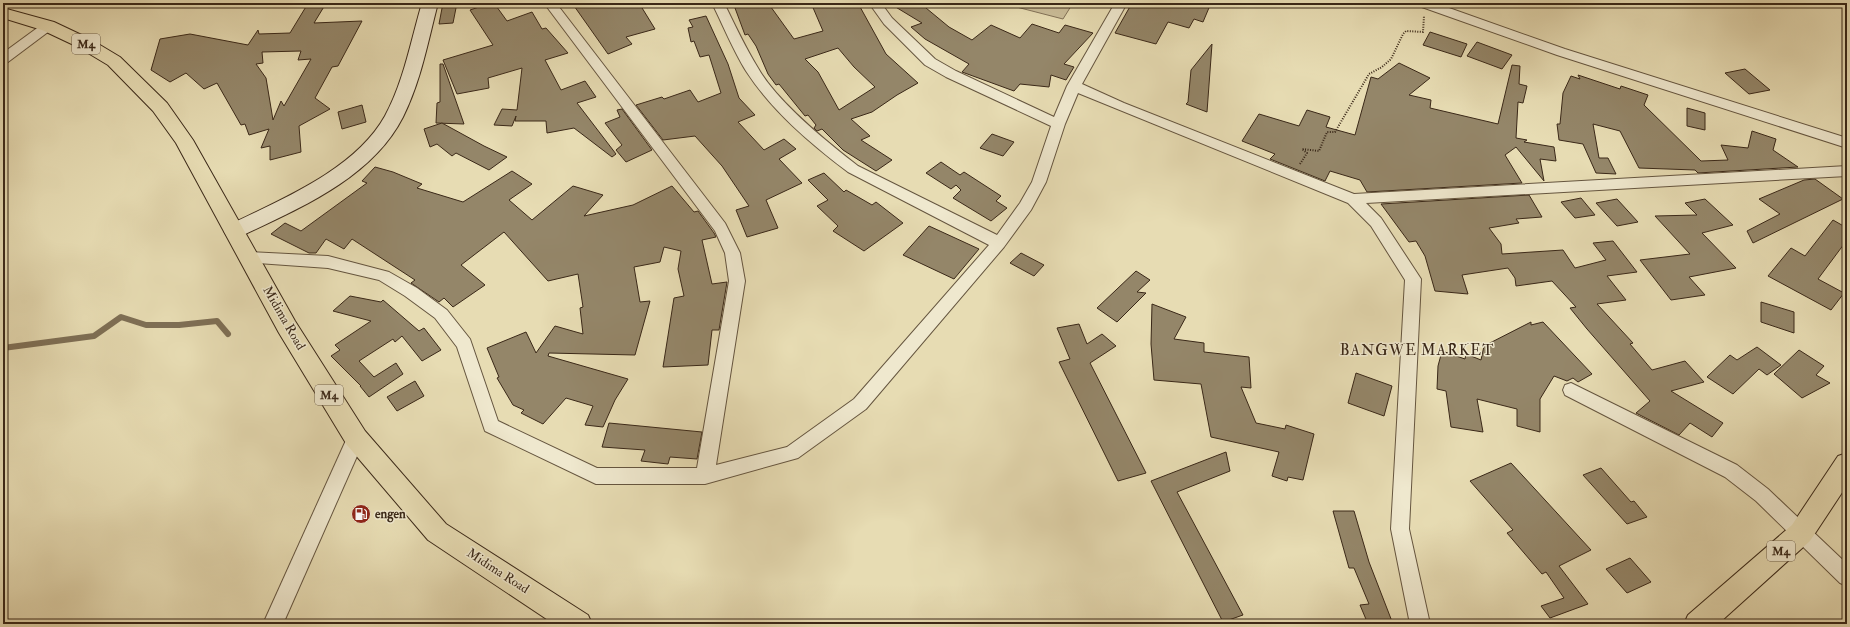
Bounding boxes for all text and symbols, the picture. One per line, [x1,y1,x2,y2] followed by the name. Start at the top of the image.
[72,34,100,54] road number: M4
[259,283,309,353] street label: Midima Road
[1340,341,1494,360] district label: BANGWE MARKET
[315,385,343,405] road number: M4
[350,503,372,525] fuel station icon: engen
[375,506,406,523] place label: engen
[1767,541,1795,561] road number: M4
[464,545,533,597] street label: Midima Road

